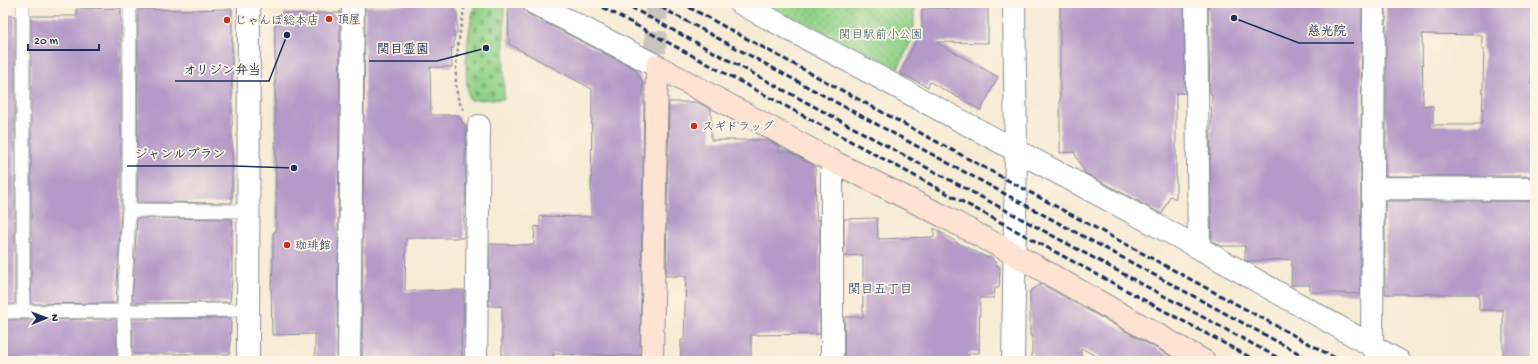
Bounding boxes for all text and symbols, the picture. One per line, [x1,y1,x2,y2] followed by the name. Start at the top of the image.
[337,13,361,28] place label: 頂屋
[235,14,319,29] place label: じゃんぼ総本店
[324,14,334,24] marker: 頂屋
[222,15,232,25] marker: じゃんぼ総本店
[1299,18,1354,43] callout: 慈光院
[1307,23,1347,40] text: 慈光院
[28,26,99,52] scale bar
[839,28,923,43] park label: 関目駅前小公園
[34,35,59,49] text: 20 m
[369,36,437,61] callout: 関目霊園
[377,42,429,58] text: 関目霊園
[175,56,269,81] callout: オリジン弁当
[183,63,261,79] text: オリジン弁当
[702,120,774,135] place label: スギドラッグ
[689,121,699,131] marker: スギドラッグ
[127,141,234,166] callout: ジャンルプラン
[134,147,226,163] text: ジャンルプラン
[295,239,331,254] place label: 珈琲館
[282,240,292,250] marker: 珈琲館
[847,282,913,298] district label: 関目五丁目
[26,298,66,338] north arrow
[48,314,60,322] text: N

